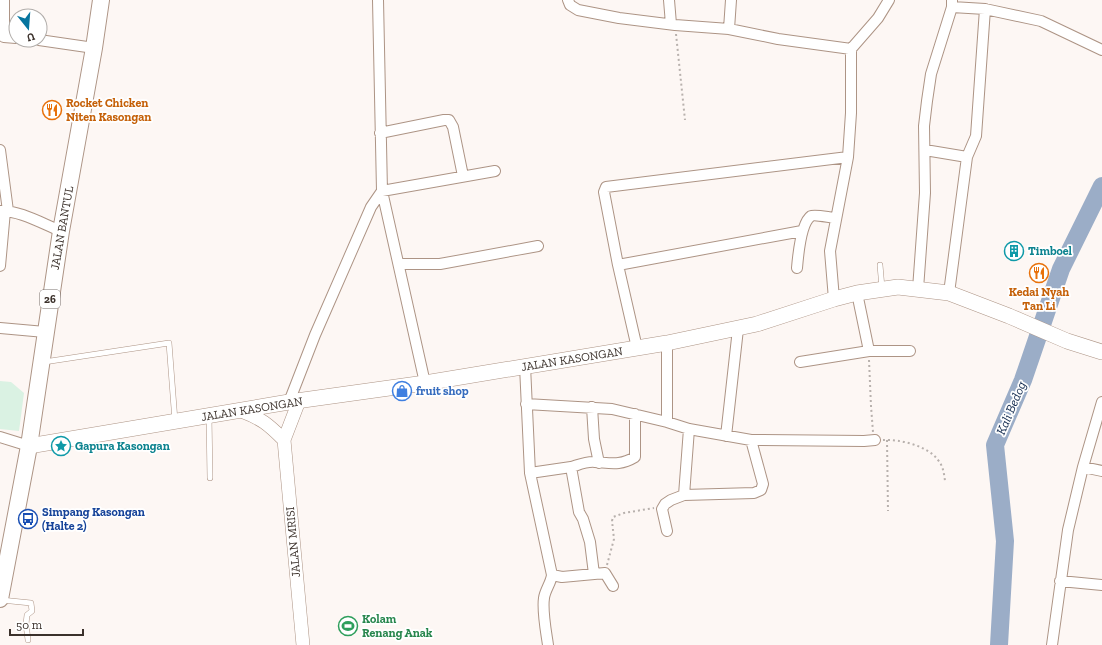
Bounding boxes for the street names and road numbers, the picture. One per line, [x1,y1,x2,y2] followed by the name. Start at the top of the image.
[48,184,76,271] street label: JALAN BANTUL
[40,290,60,308] road number: 26
[520,344,624,374] street label: JALAN KASONGAN
[200,394,304,424] street label: JALAN KASONGAN
[283,506,303,578] street label: JALAN MRISI

